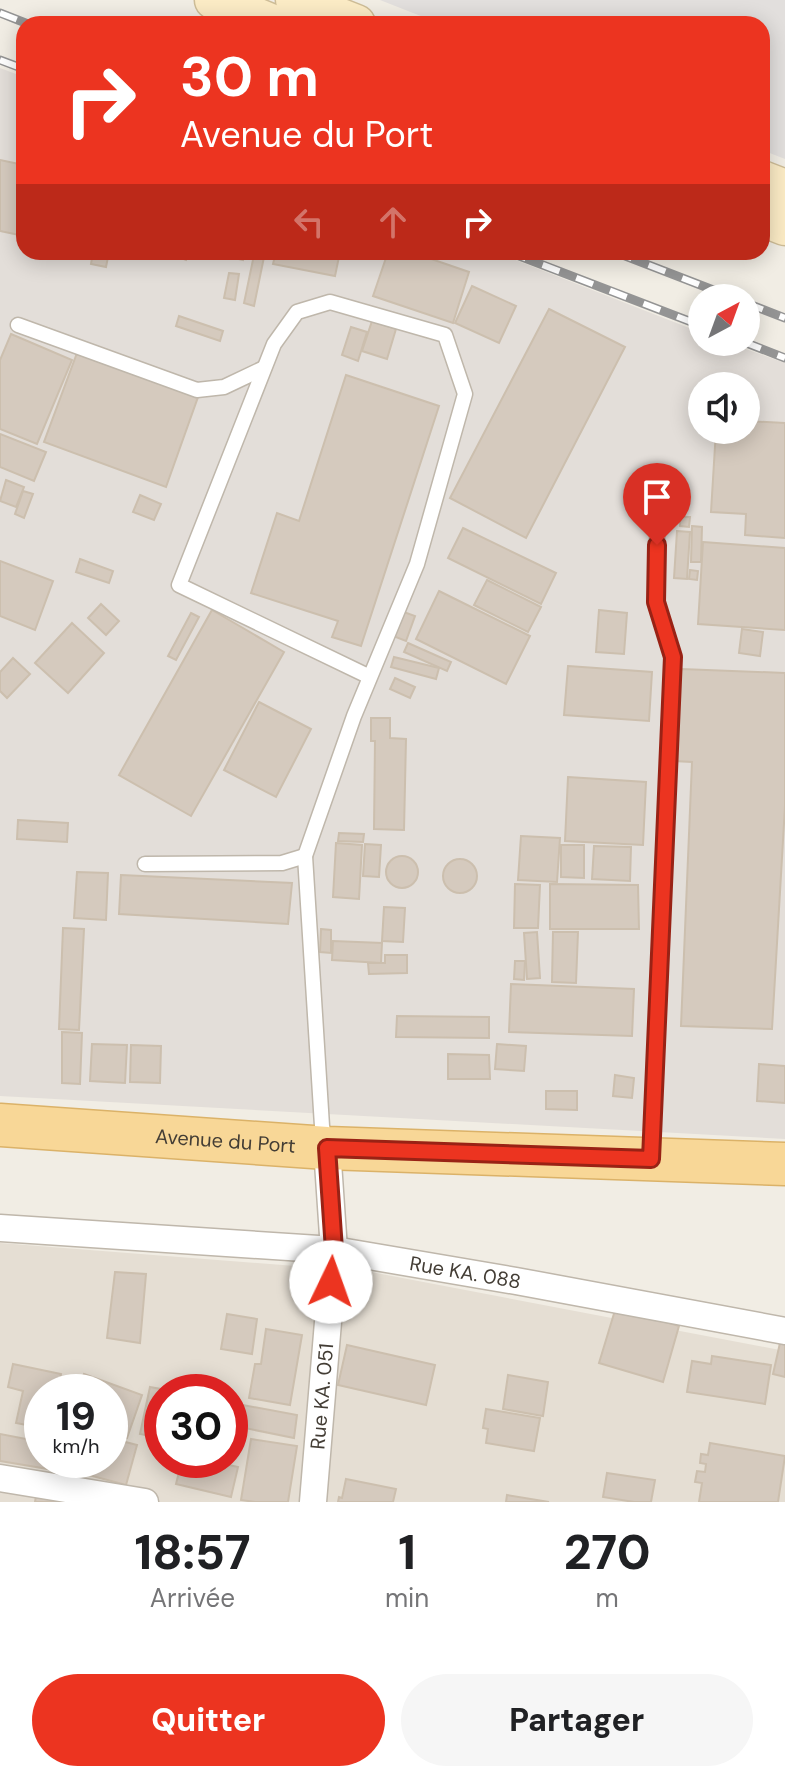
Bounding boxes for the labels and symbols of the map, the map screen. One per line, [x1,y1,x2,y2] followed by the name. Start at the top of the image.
[688,284,760,356] north arrow
[623,463,691,545] pin
[154,1123,297,1159] street label: Avenue du Port
[289,1240,373,1324] position arrow
[408,1250,523,1295] street label: Rue KA. 088
[304,1342,339,1450] street label: Rue KA. 051
[144,1374,248,1478] speed limit sign: 30

